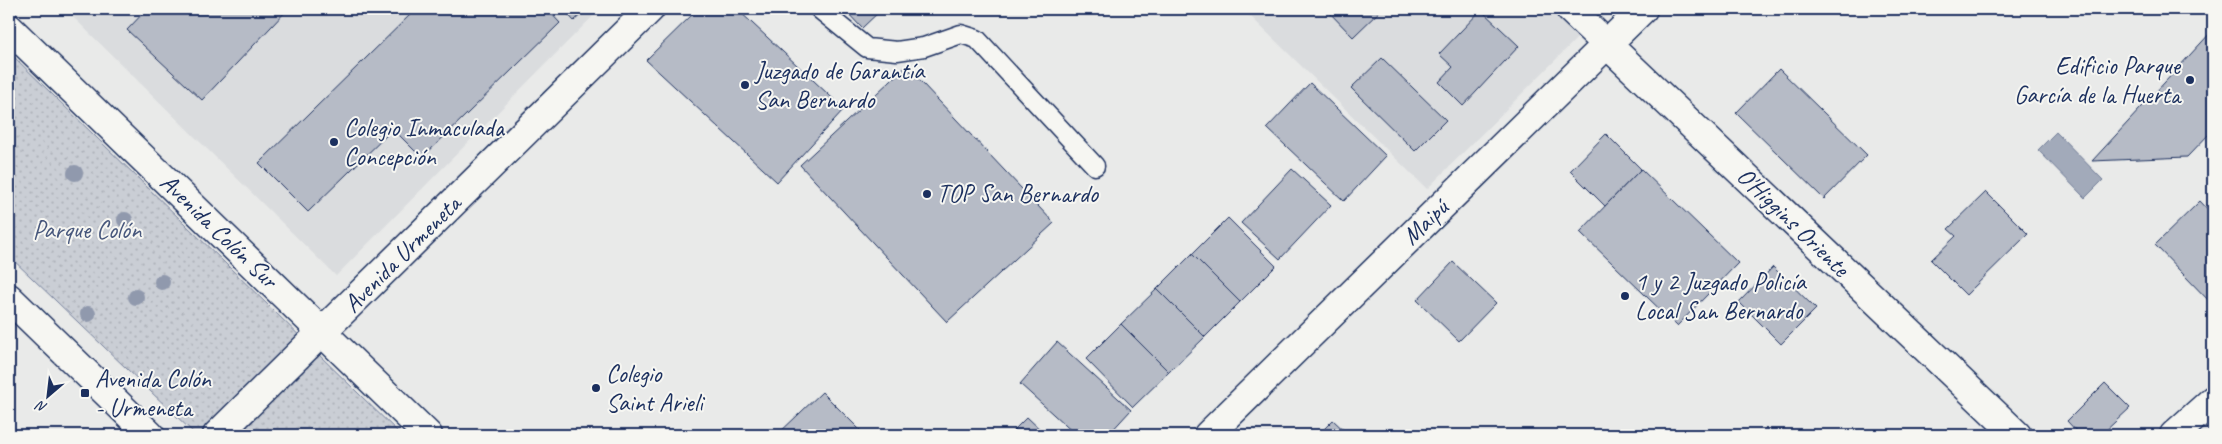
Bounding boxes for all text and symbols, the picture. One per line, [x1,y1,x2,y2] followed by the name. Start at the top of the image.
[2014,50,2183,111] place label: Edificio Parque García de la Huerta
[754,55,926,116] place label: Juzgado de Garantía San Bernardo
[2184,74,2196,86] marker: Edificio Parque García de la Huerta
[739,79,751,91] marker: Juzgado de Garantía San Bernardo
[344,112,506,173] place label: Colegio Inmaculada Concepción
[328,136,340,148] marker: Colegio Inmaculada Concepción
[1730,160,1857,285] street label: O'Higgins Oriente
[153,167,286,297] street label: Avenida Colón Sur
[937,178,1099,210] place label: TOP San Bernardo
[336,186,470,320] street label: Avenida Urmeneta
[921,188,933,200] marker: TOP San Bernardo
[1395,191,1456,252] street label: Maipú
[33,214,142,246] park label: Parque Colón
[1635,266,1808,327] place label: 1 y 2 Juzgado Policía Local San Bernardo
[1619,290,1631,302] marker: 1 y 2 Juzgado Policía Local San Bernardo
[606,358,706,419] place label: Colegio Saint Arieli
[95,363,212,424] place label: Avenida Colón - Urmeneta
[22,372,72,422] north arrow
[590,382,602,394] marker: Colegio Saint Arieli
[79,387,91,399] marker: Avenida Colón - Urmeneta
[32,396,50,417] text: N

